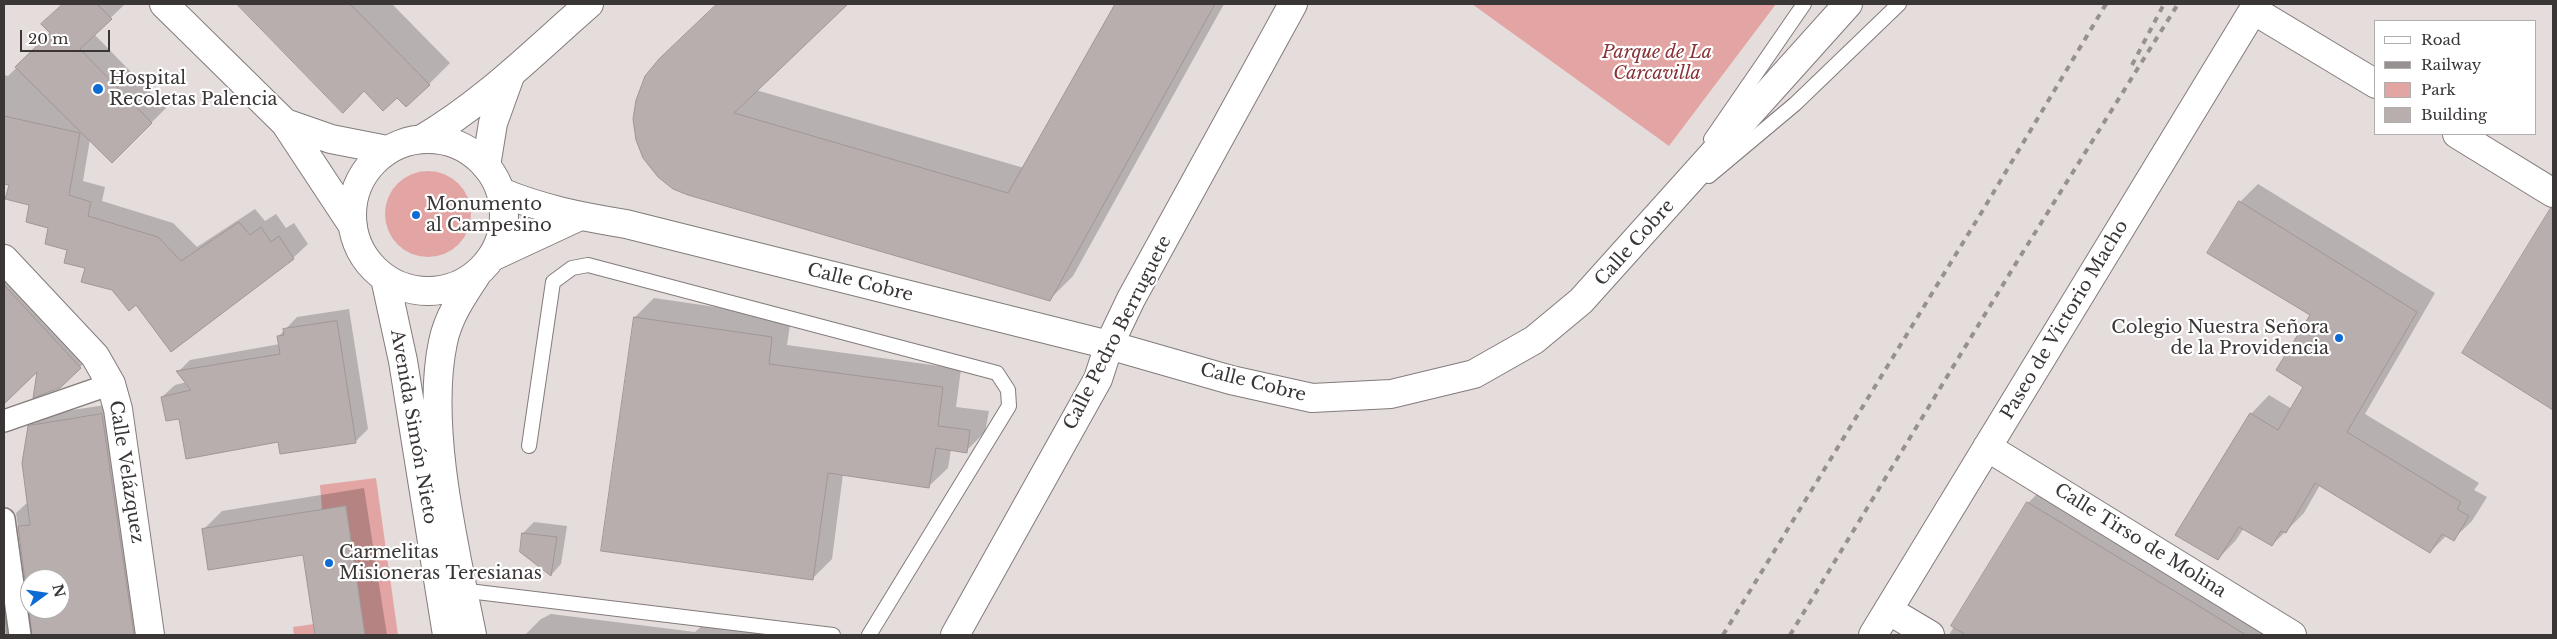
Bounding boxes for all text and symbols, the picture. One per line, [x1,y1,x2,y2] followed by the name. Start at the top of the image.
[22,20,112,52] scale bar
[2374,20,2537,135] legend
[28,29,68,48] text: 20 m
[2421,30,2461,49] text: Road
[1602,42,1712,84] park label: Parque de La Carcavilla
[2421,55,2481,74] text: Railway
[109,68,278,110] place label: Hospital Recoletas Palencia
[2421,80,2456,99] text: Park
[91,82,105,96] marker: Hospital Recoletas Palencia
[2421,105,2487,124] text: Building
[426,194,552,236] place label: Monumento al Campesino
[1591,196,1679,290] street label: Calle Cobre
[410,209,422,221] marker: Monumento al Campesino
[1997,216,2133,424] street label: Paseo de Victorio Macho
[1060,232,1176,434] street label: Calle Pedro Berruguete
[805,259,915,307] street label: Calle Cobre
[2111,317,2329,359] place label: Colegio Nuestra Señora de la Providencia
[385,328,441,526] street label: Avenida Simón Nieto
[2333,332,2345,344] marker: Colegio Nuestra Señora de la Providencia
[1198,359,1308,407] street label: Calle Cobre
[104,399,148,545] street label: Calle Velázquez
[2050,479,2230,603] street label: Calle Tirso de Molina
[339,542,542,584] place label: Carmelitas Misioneras Teresianas
[323,557,335,569] marker: Carmelitas Misioneras Teresianas
[20,569,70,619] north arrow
[48,582,69,599] text: N

